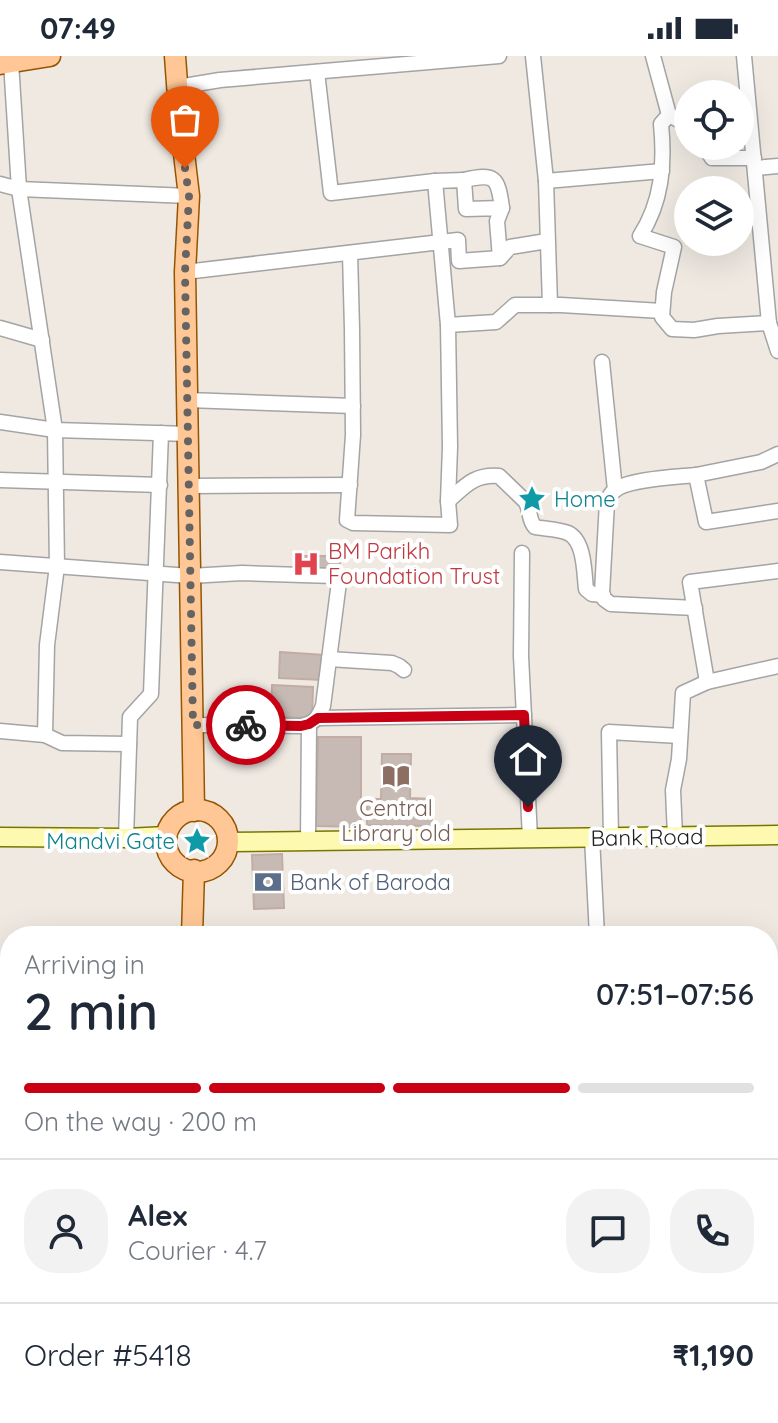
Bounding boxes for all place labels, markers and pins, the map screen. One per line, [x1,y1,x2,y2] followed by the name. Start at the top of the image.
[151,86,219,168] pin
[517,484,547,514] place icon: Home
[554,485,616,513] place label: Home
[328,537,500,590] place label: BM Parikh Foundation Trust
[291,549,321,579] hospital icon: BM Parikh Foundation Trust
[494,725,562,807] pin
[381,761,411,791] library icon: Central Library old
[341,794,451,847] place label: Central Library old
[182,826,212,856] place icon: Mandvi Gate
[46,827,175,855] place label: Mandvi Gate
[253,867,283,897] bank icon: Bank of Baroda
[290,868,451,896] place label: Bank of Baroda

